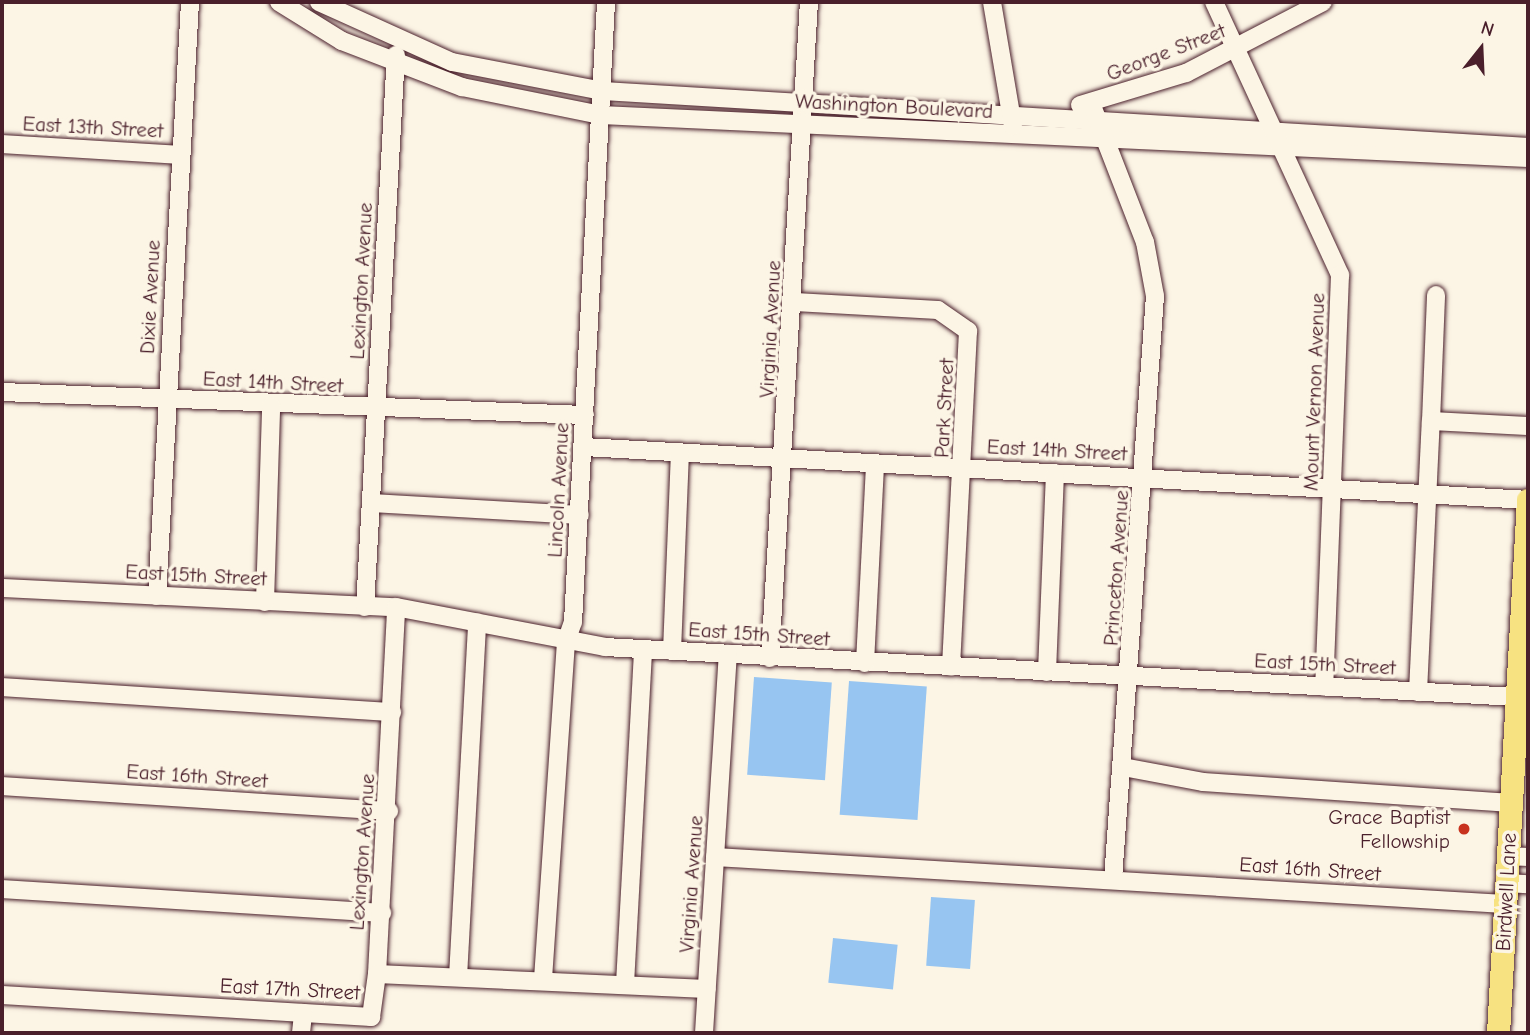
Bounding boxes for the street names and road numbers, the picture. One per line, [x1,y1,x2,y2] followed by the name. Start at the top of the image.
[1103,18,1229,86] street label: George Street
[794,88,994,124] street label: Washington Boulevard
[22,111,164,143] street label: East 13th Street
[344,202,378,360] street label: Lexington Avenue
[134,239,166,355] street label: Dixie Avenue
[754,260,786,398] street label: Virginia Avenue
[1298,293,1330,491] street label: Mount Vernon Avenue
[929,358,959,458] street label: Park Street
[202,366,344,398] street label: East 14th Street
[542,422,574,558] street label: Lincoln Avenue
[986,434,1128,466] street label: East 14th Street
[1098,489,1134,647] street label: Princeton Avenue
[125,559,267,591] street label: East 15th Street
[687,616,831,652] street label: East 15th Street
[1254,648,1396,680] street label: East 15th Street
[125,758,269,794] street label: East 16th Street
[344,773,380,931] street label: Lexington Avenue
[674,814,708,954] street label: Virginia Avenue
[1490,832,1522,952] street label: Birdwell Lane
[1238,851,1382,887] street label: East 16th Street
[219,973,361,1005] street label: East 17th Street

